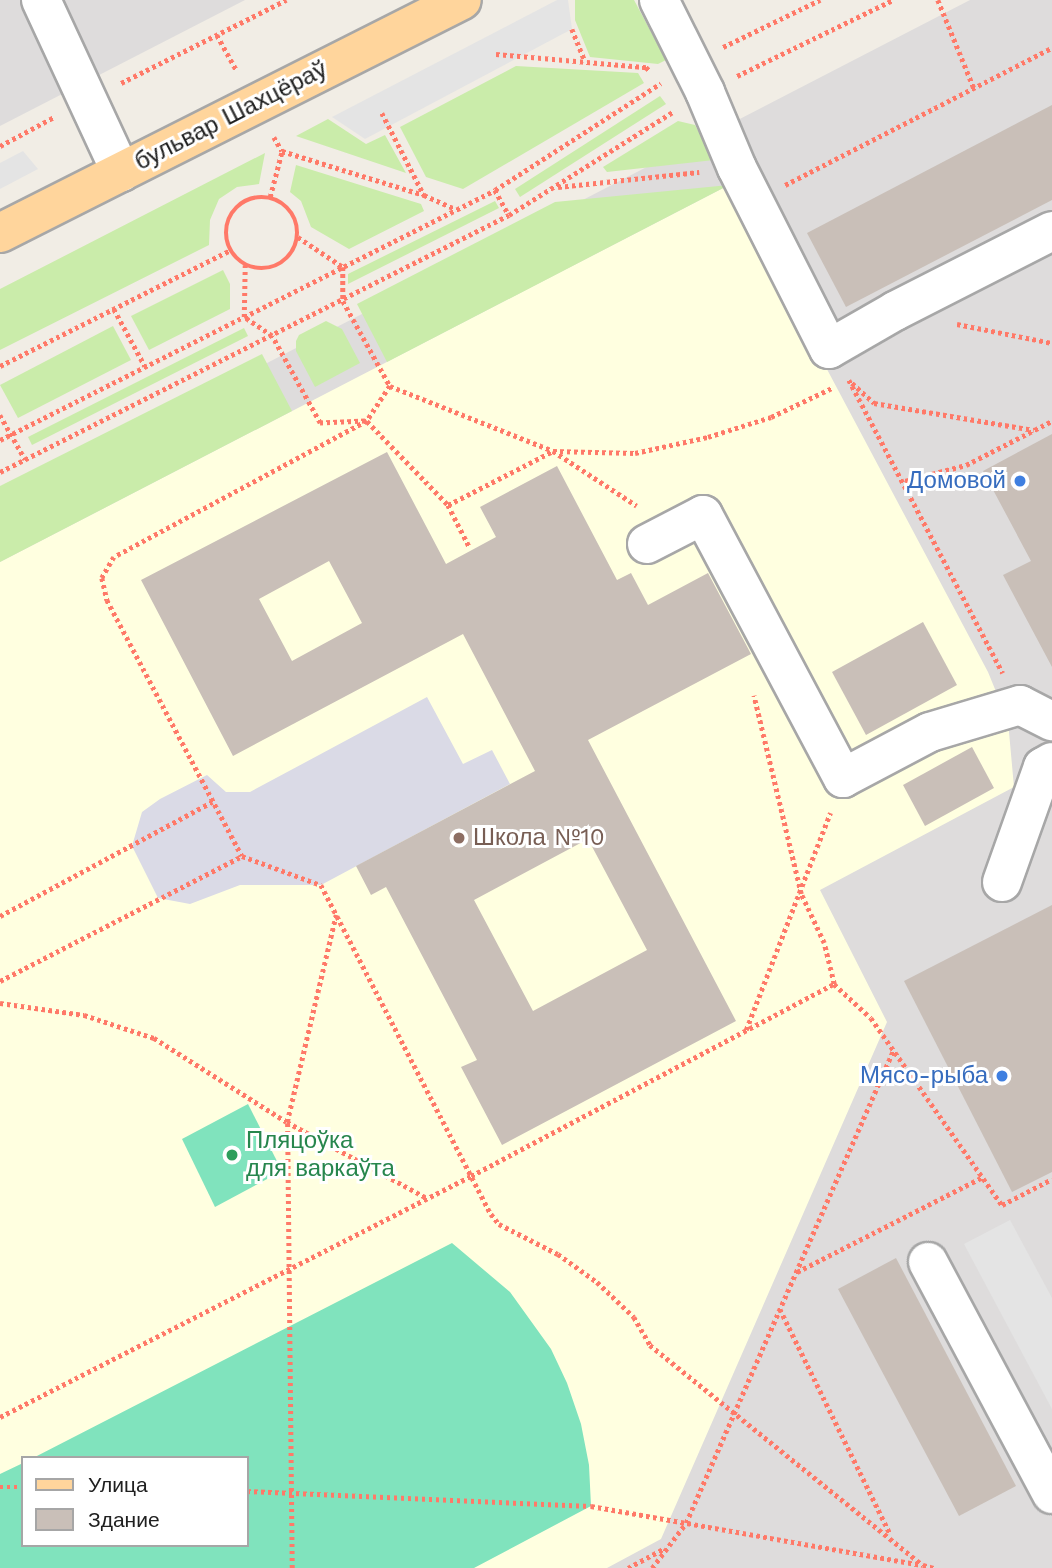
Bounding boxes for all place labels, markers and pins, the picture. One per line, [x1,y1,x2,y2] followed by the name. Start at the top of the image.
[907,467,1006,495] place label: Домовой
[1012,473,1028,489] marker: Домовой
[473,824,605,852] place label: Школа №10
[451,830,467,846] marker: Школа №10
[860,1062,988,1090] place label: Мясо-рыба
[994,1068,1010,1084] marker: Мясо-рыба
[246,1127,395,1183] place label: Пляцоўка для варкаўта
[224,1147,240,1163] marker: Пляцоўка для варкаўта

